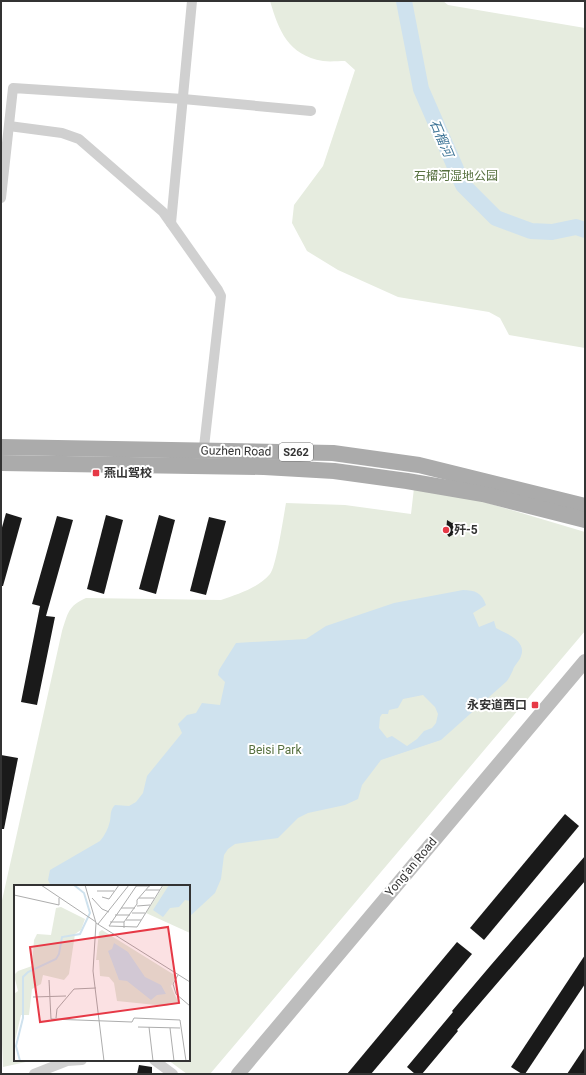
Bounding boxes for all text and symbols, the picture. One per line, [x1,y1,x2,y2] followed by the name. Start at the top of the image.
[427,117,457,162] water label: 石榴河
[414,169,498,183] park label: 石榴河湿地公园
[200,443,272,459] street label: Guzhen Road
[279,443,313,461] road number: S262
[104,466,152,480] place label: 燕山驾校
[91,468,101,478] marker: 燕山驾校
[454,523,478,537] place label: 歼-5
[441,525,451,535] marker: 歼-5
[467,698,527,712] place label: 永安道西口
[530,700,540,710] marker: 永安道西口
[248,743,302,757] park label: Beisi Park
[382,835,440,899] street label: Yong'an Road
[14,885,190,1061] inset map

